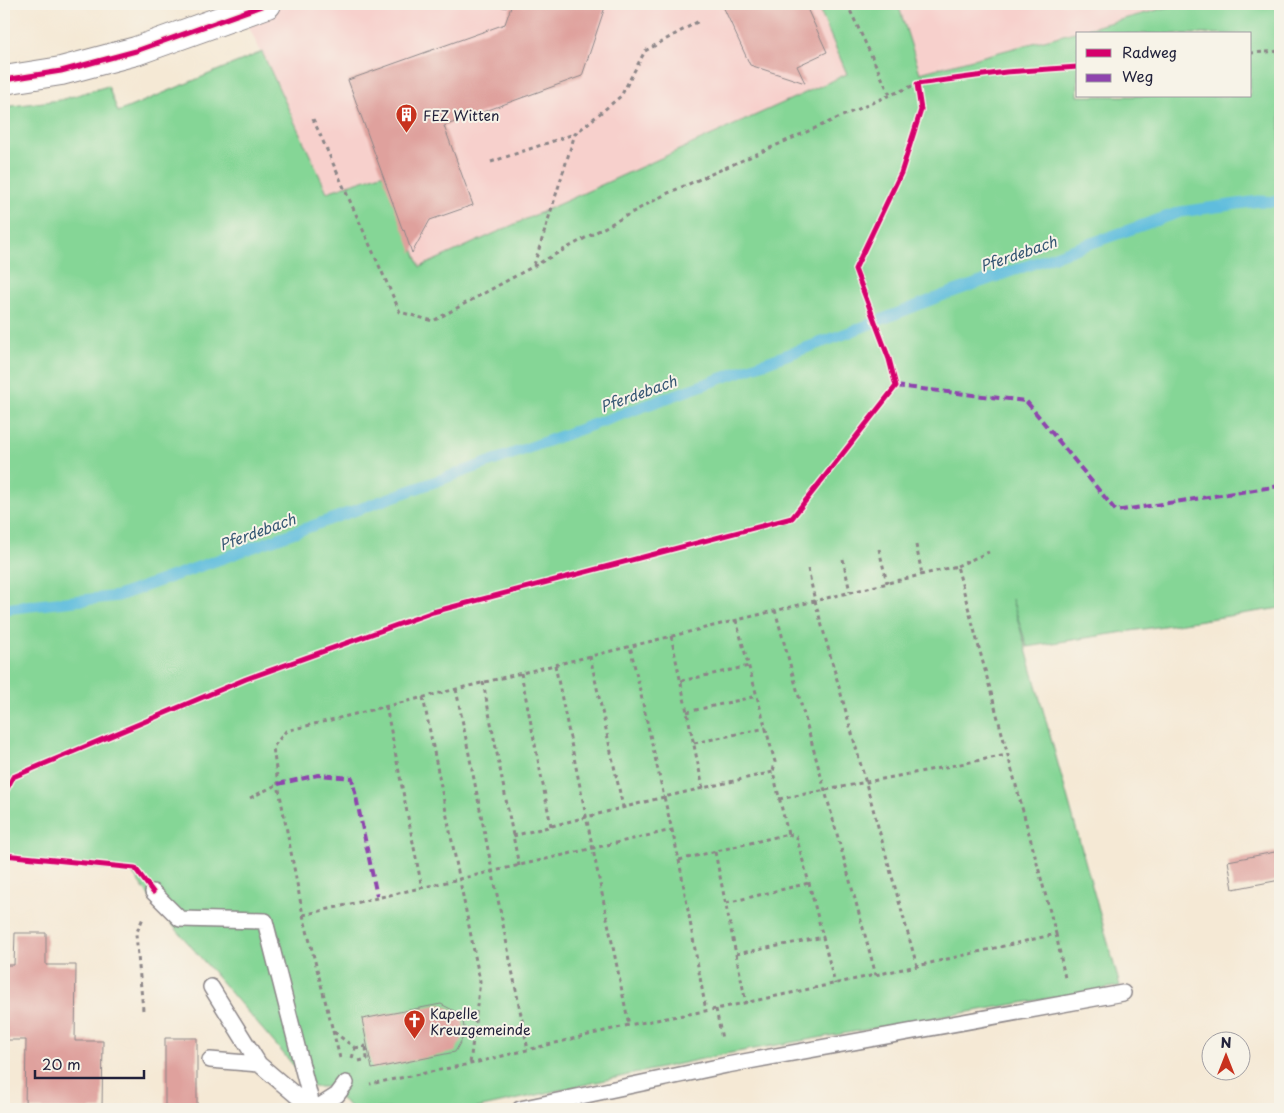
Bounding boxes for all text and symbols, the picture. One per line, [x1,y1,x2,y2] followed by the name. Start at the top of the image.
[1076,32,1252,98] legend
[1122,40,1177,63] text: Radweg
[1122,64,1153,87] text: Weg
[395,103,419,134] building icon: FEZ Witten
[423,105,499,126] place label: FEZ Witten
[977,229,1060,277] water label: Pferdebach
[597,368,680,417] water label: Pferdebach
[216,506,299,555] water label: Pferdebach
[430,1003,531,1040] place label: Kapelle Kreuzgemeinde
[402,1009,426,1040] church icon: Kapelle Kreuzgemeinde
[1202,1030,1252,1080] north arrow
[1220,1032,1232,1053] text: N
[35,1048,144,1080] scale bar
[42,1052,81,1075] text: 20 m

